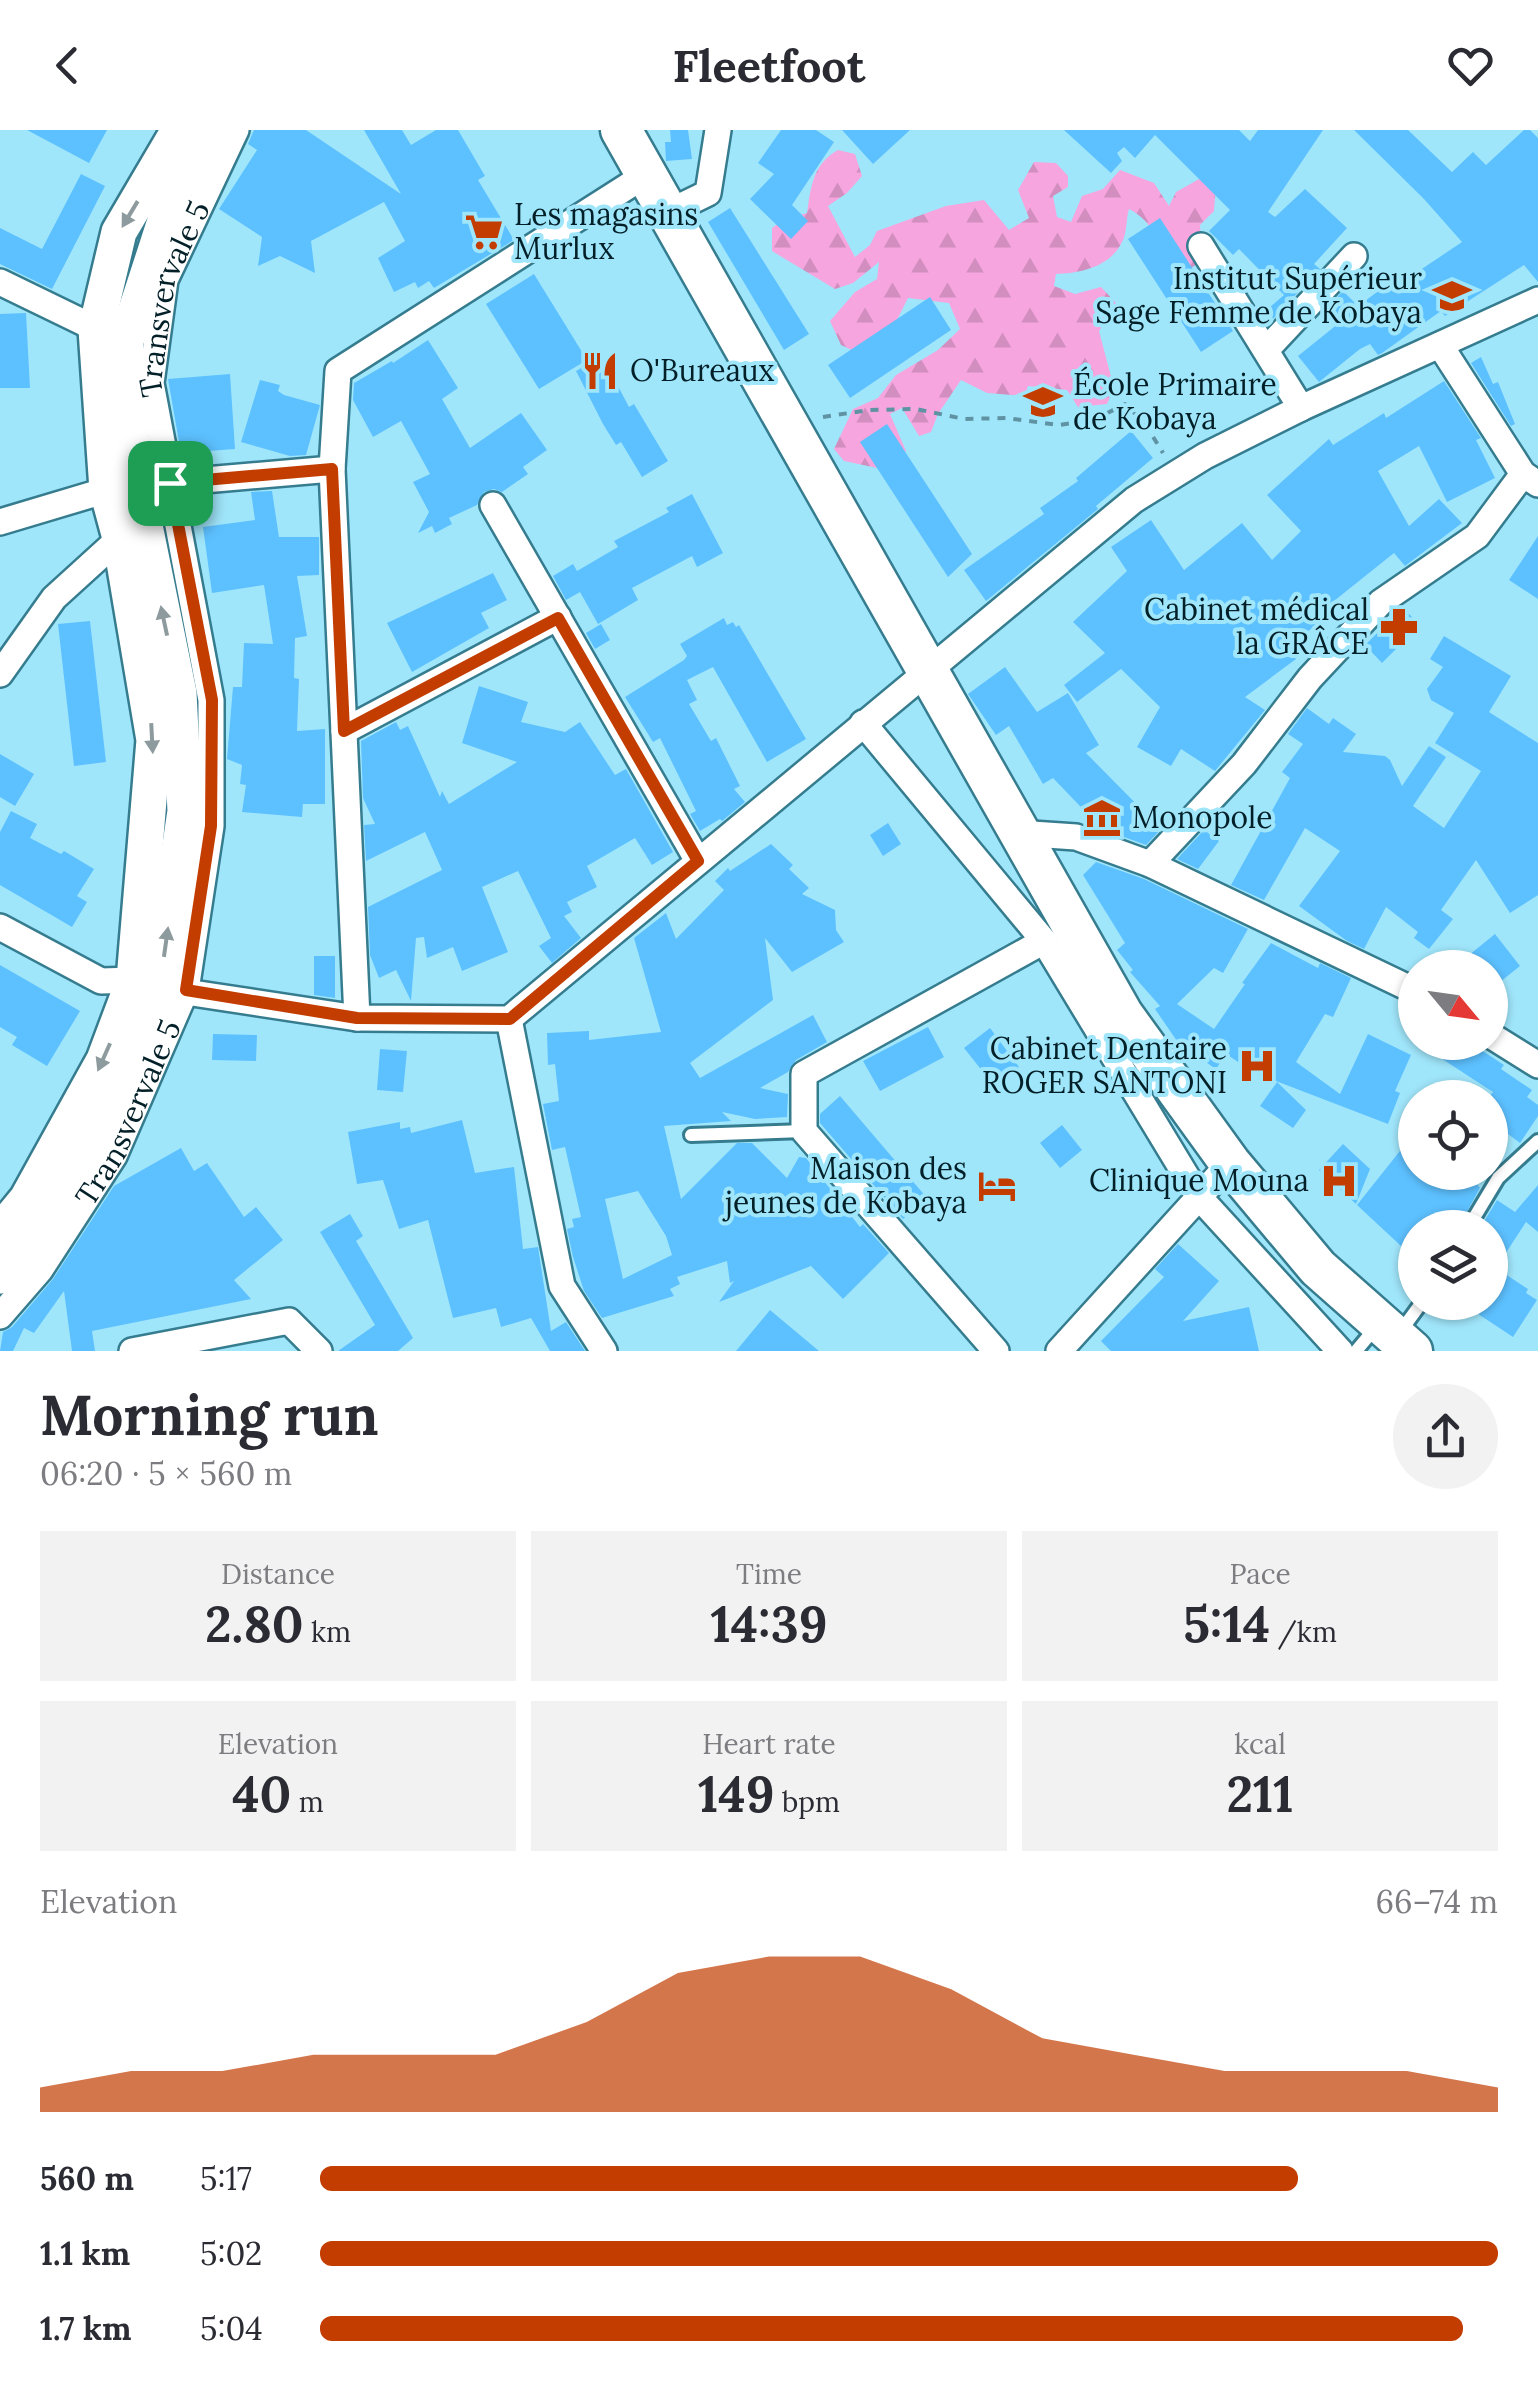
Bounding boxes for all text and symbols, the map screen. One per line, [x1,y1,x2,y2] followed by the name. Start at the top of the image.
[673,37,865,94] text: Fleetfoot
[40,38,95,93] icon: back
[1443,38,1498,93] icon: heart
[130,195,218,400] street label: Transvervale 5
[514,195,698,267] place label: Les magasins Murlux
[122,200,139,228] one-way arrow
[463,211,505,253] supermarket icon: Les magasins Murlux
[1095,259,1422,332] place label: Institut Supérieur Sage Femme de Kobaya
[1431,275,1473,317] school or university icon: Institut Supérieur Sage Femme de Kobaya
[579,350,621,392] restaurant icon: O'Bureaux
[630,351,775,389] place label: O'Bureaux
[1073,365,1277,438] place label: École Primaire de Kobaya
[1022,381,1064,423] school or university icon: École Primaire de Kobaya
[128,441,213,526] pin
[143,456,198,511] icon: arrive
[1144,590,1369,662] place label: Cabinet médical la GRÂCE
[156,605,172,636] one-way arrow
[1378,606,1420,648] pharmacy icon: Cabinet médical la GRÂCE
[144,723,160,755] one-way arrow
[1081,797,1123,839] museum icon: Monopole
[1132,798,1273,836] place label: Monopole
[158,926,174,958] one-way arrow
[1398,950,1508,1060] north arrow
[1398,950,1508,1320] map controls
[67,1014,189,1213] street label: Transvervale 5
[982,1029,1227,1101] place label: Cabinet Dentaire ROGER SANTONI
[96,1042,112,1071] one-way arrow
[1236,1045,1278,1087] hospital icon: Cabinet Dentaire ROGER SANTONI
[1398,1080,1508,1190] button: locate
[722,1149,967,1222] place label: Maison des jeunes de Kobaya
[1318,1160,1360,1202] hospital icon: Clinique Mouna
[1089,1161,1309,1199] place label: Clinique Mouna
[976,1165,1018,1207] hotel icon: Maison des jeunes de Kobaya
[1398,1210,1508,1320] button: layers
[40,1380,378,1450] text: Morning run
[1393,1384,1498,1489] button: share
[40,1453,292,1494] text: 06:20 · 5 × 560 m
[221,1556,335,1592] text: Distance
[736,1556,802,1592] text: Time
[1229,1556,1291,1592] text: Pace
[205,1592,304,1656] text: 2.80
[711,1592,827,1656] text: 14:39
[1183,1592,1270,1656] text: 5:14
[304,1614,351,1650] text: km
[1270,1614,1337,1650] text: /km
[218,1726,338,1762] text: Elevation
[702,1726,836,1762] text: Heart rate
[1234,1726,1286,1762] text: kcal
[232,1762,291,1826] text: 40
[698,1762,775,1826] text: 149
[1226,1762,1294,1826] text: 211
[291,1784,324,1820] text: m
[775,1784,840,1820] text: bpm
[40,1881,177,1922] text: Elevation
[1375,1881,1498,1922] text: 66–74 m
[40,2158,134,2199] text: 560 m
[200,2158,252,2199] text: 5:17
[40,2233,130,2274] text: 1.1 km
[200,2233,262,2274] text: 5:02
[40,2308,131,2349] text: 1.7 km
[200,2308,263,2349] text: 5:04

